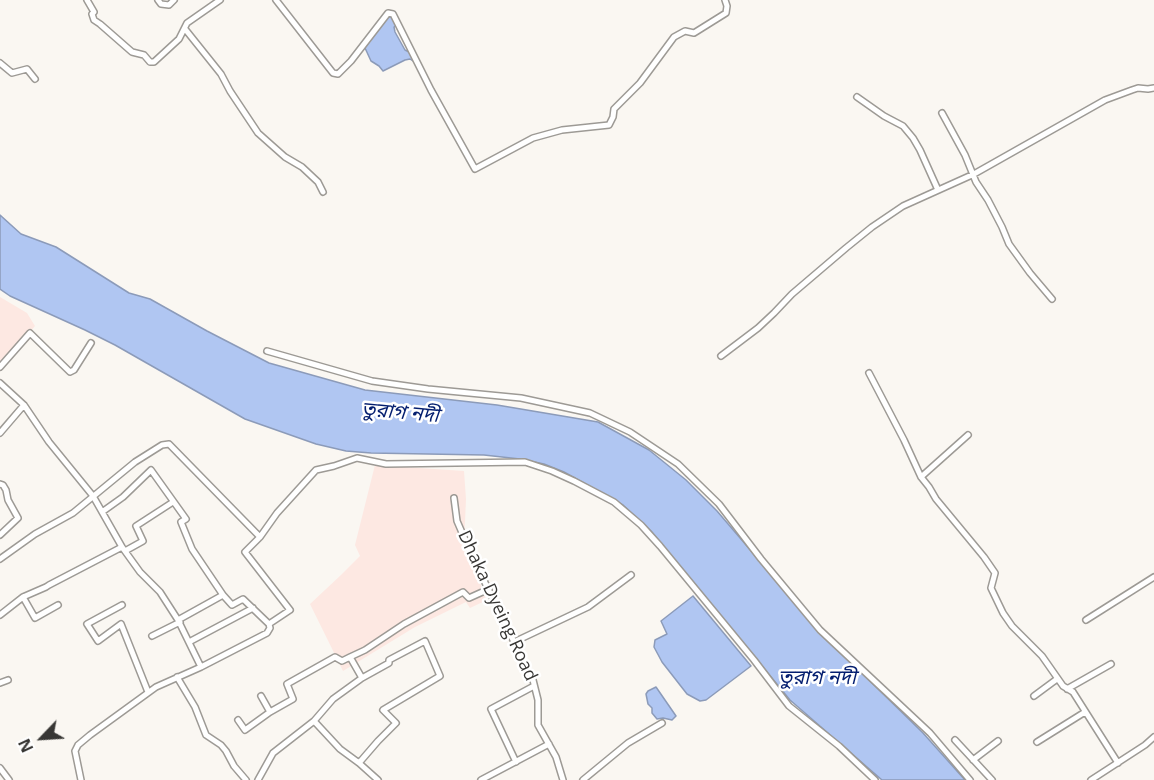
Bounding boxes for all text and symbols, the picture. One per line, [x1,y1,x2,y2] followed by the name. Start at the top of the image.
[360,398,440,428] water label: তুরাগ নদী
[453,527,541,685] street label: Dhaka Dyeing Road
[778,666,856,690] water label: তুরাগ নদী
[12,708,72,768] north arrow
[13,735,38,756] text: N

